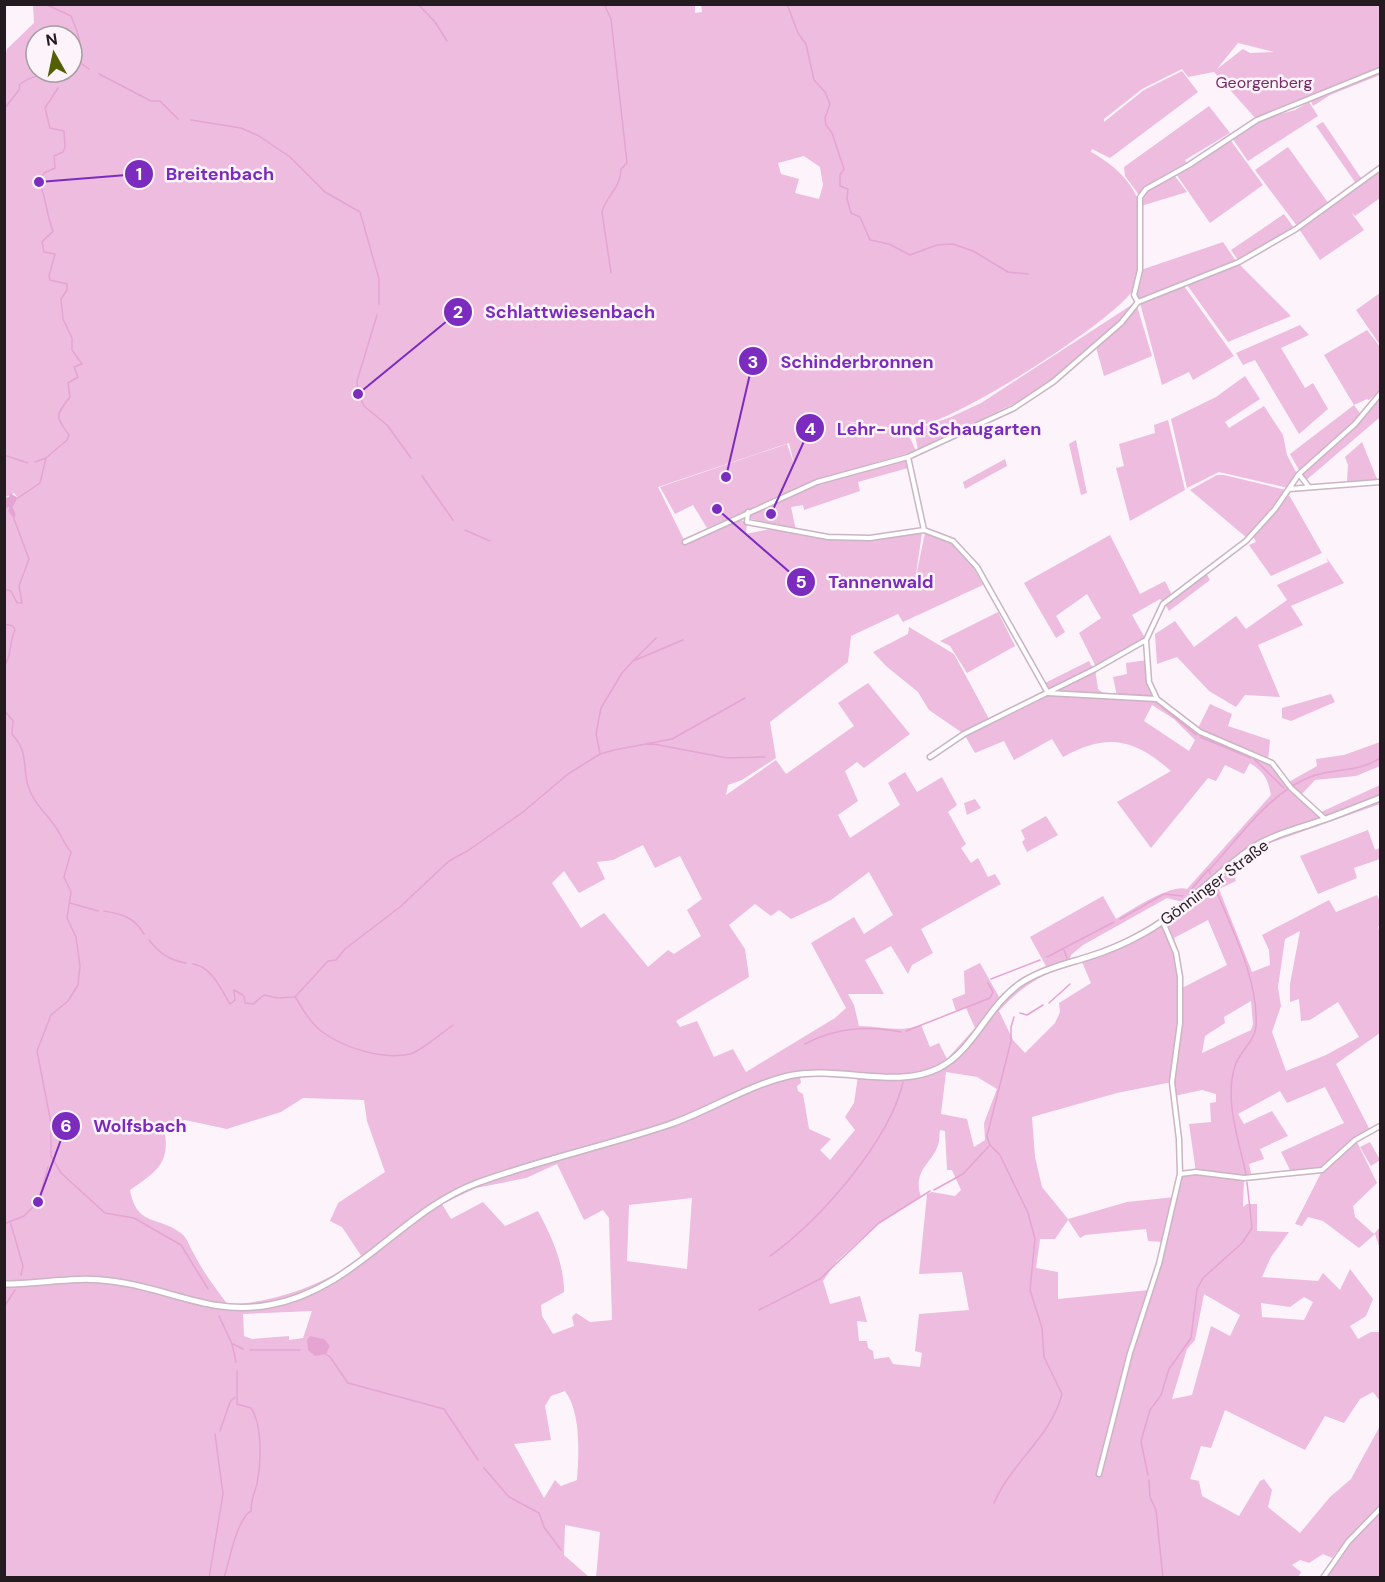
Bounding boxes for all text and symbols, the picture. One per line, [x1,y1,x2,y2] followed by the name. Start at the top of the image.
[24,24,84,84] north arrow
[44,28,59,51] text: N
[1215,72,1313,93] park label: Georgenberg
[124,156,287,192] callout: Breitenbach
[136,162,142,186] text: 1
[166,162,274,186] text: Breitenbach
[443,294,667,330] callout: Schlattwiesenbach
[453,300,463,324] text: 2
[485,300,655,324] text: Schlattwiesenbach
[738,343,945,379] callout: Schinderbronnen
[748,350,758,374] text: 3
[780,350,934,374] text: Schinderbronnen
[795,410,1054,446] callout: Lehr- und Schaugarten
[804,417,816,441] text: 4
[837,417,1041,441] text: Lehr- und Schaugarten
[786,564,945,600] callout: Tannenwald
[795,570,807,594] text: 5
[828,570,934,594] text: Tannenwald
[1156,835,1273,930] street label: Gönninger Straße
[51,1108,198,1144] callout: Wolfsbach
[60,1114,72,1138] text: 6
[93,1114,187,1138] text: Wolfsbach

